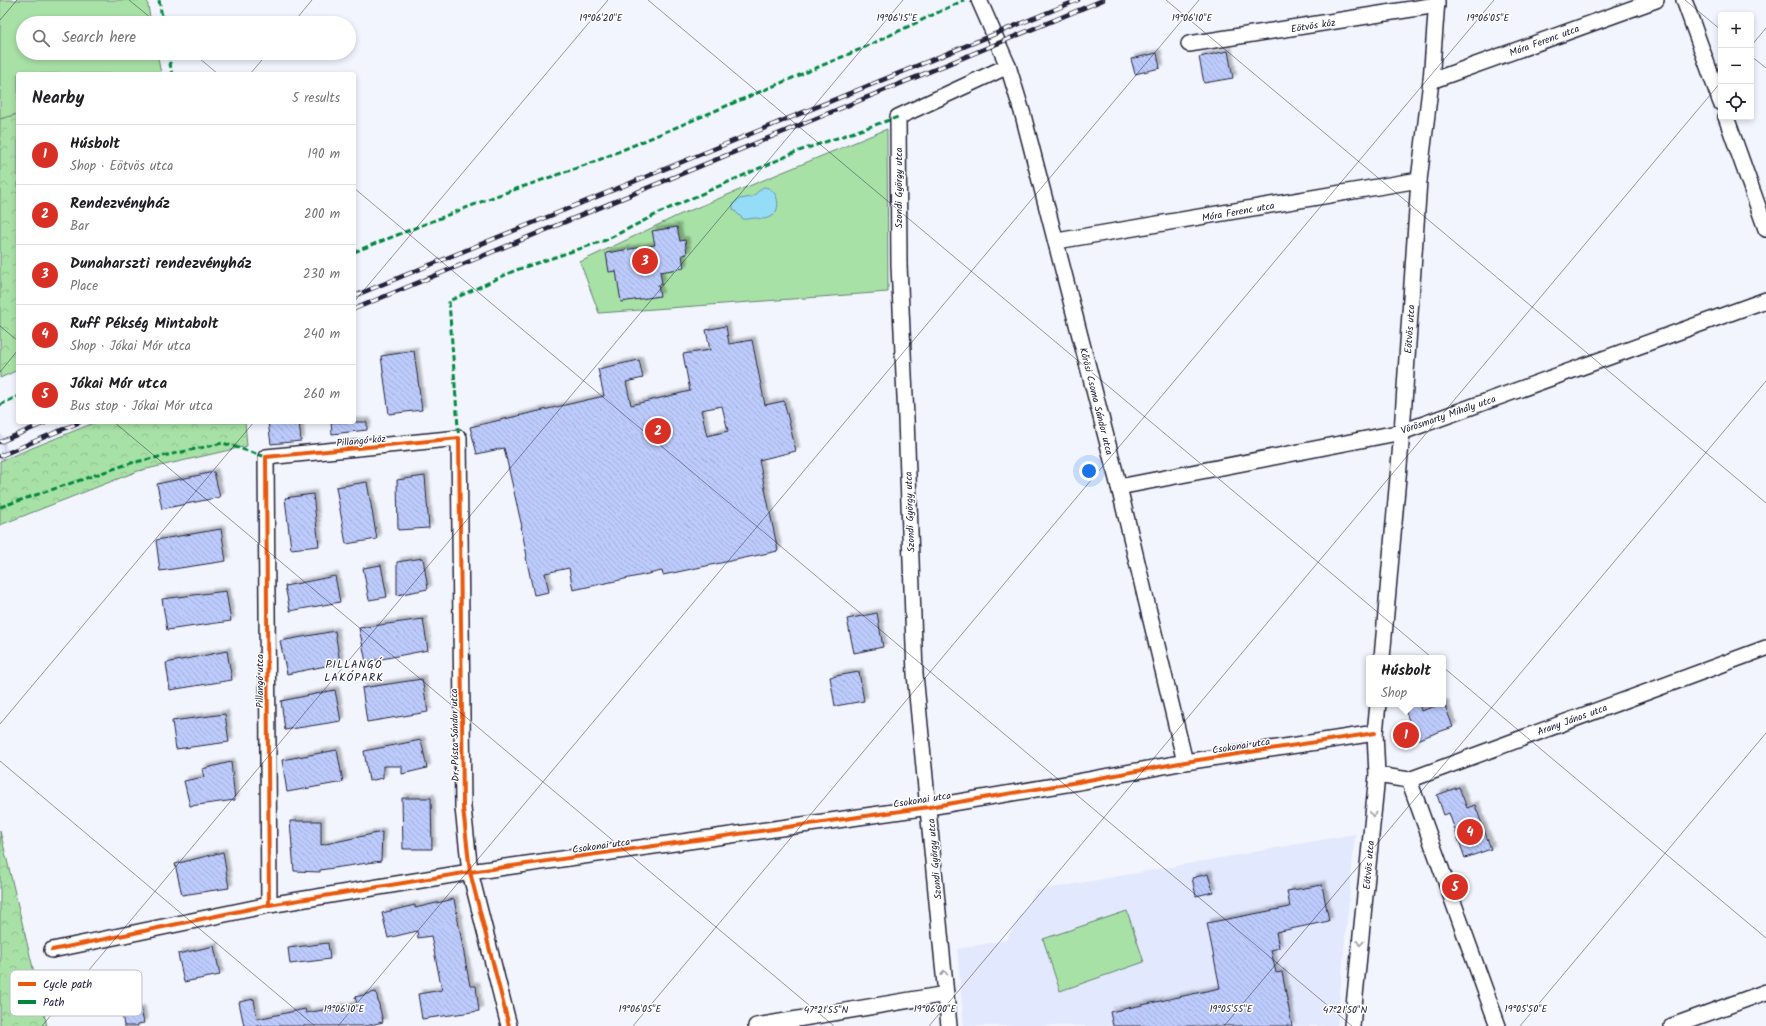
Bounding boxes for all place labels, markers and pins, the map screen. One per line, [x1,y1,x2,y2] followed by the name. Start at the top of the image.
[632,246,658,276] pin: 3
[645,416,671,446] pin: 2
[1393,720,1419,750] pin: 1
[1457,817,1483,847] pin: 4
[1442,872,1468,902] pin: 5

